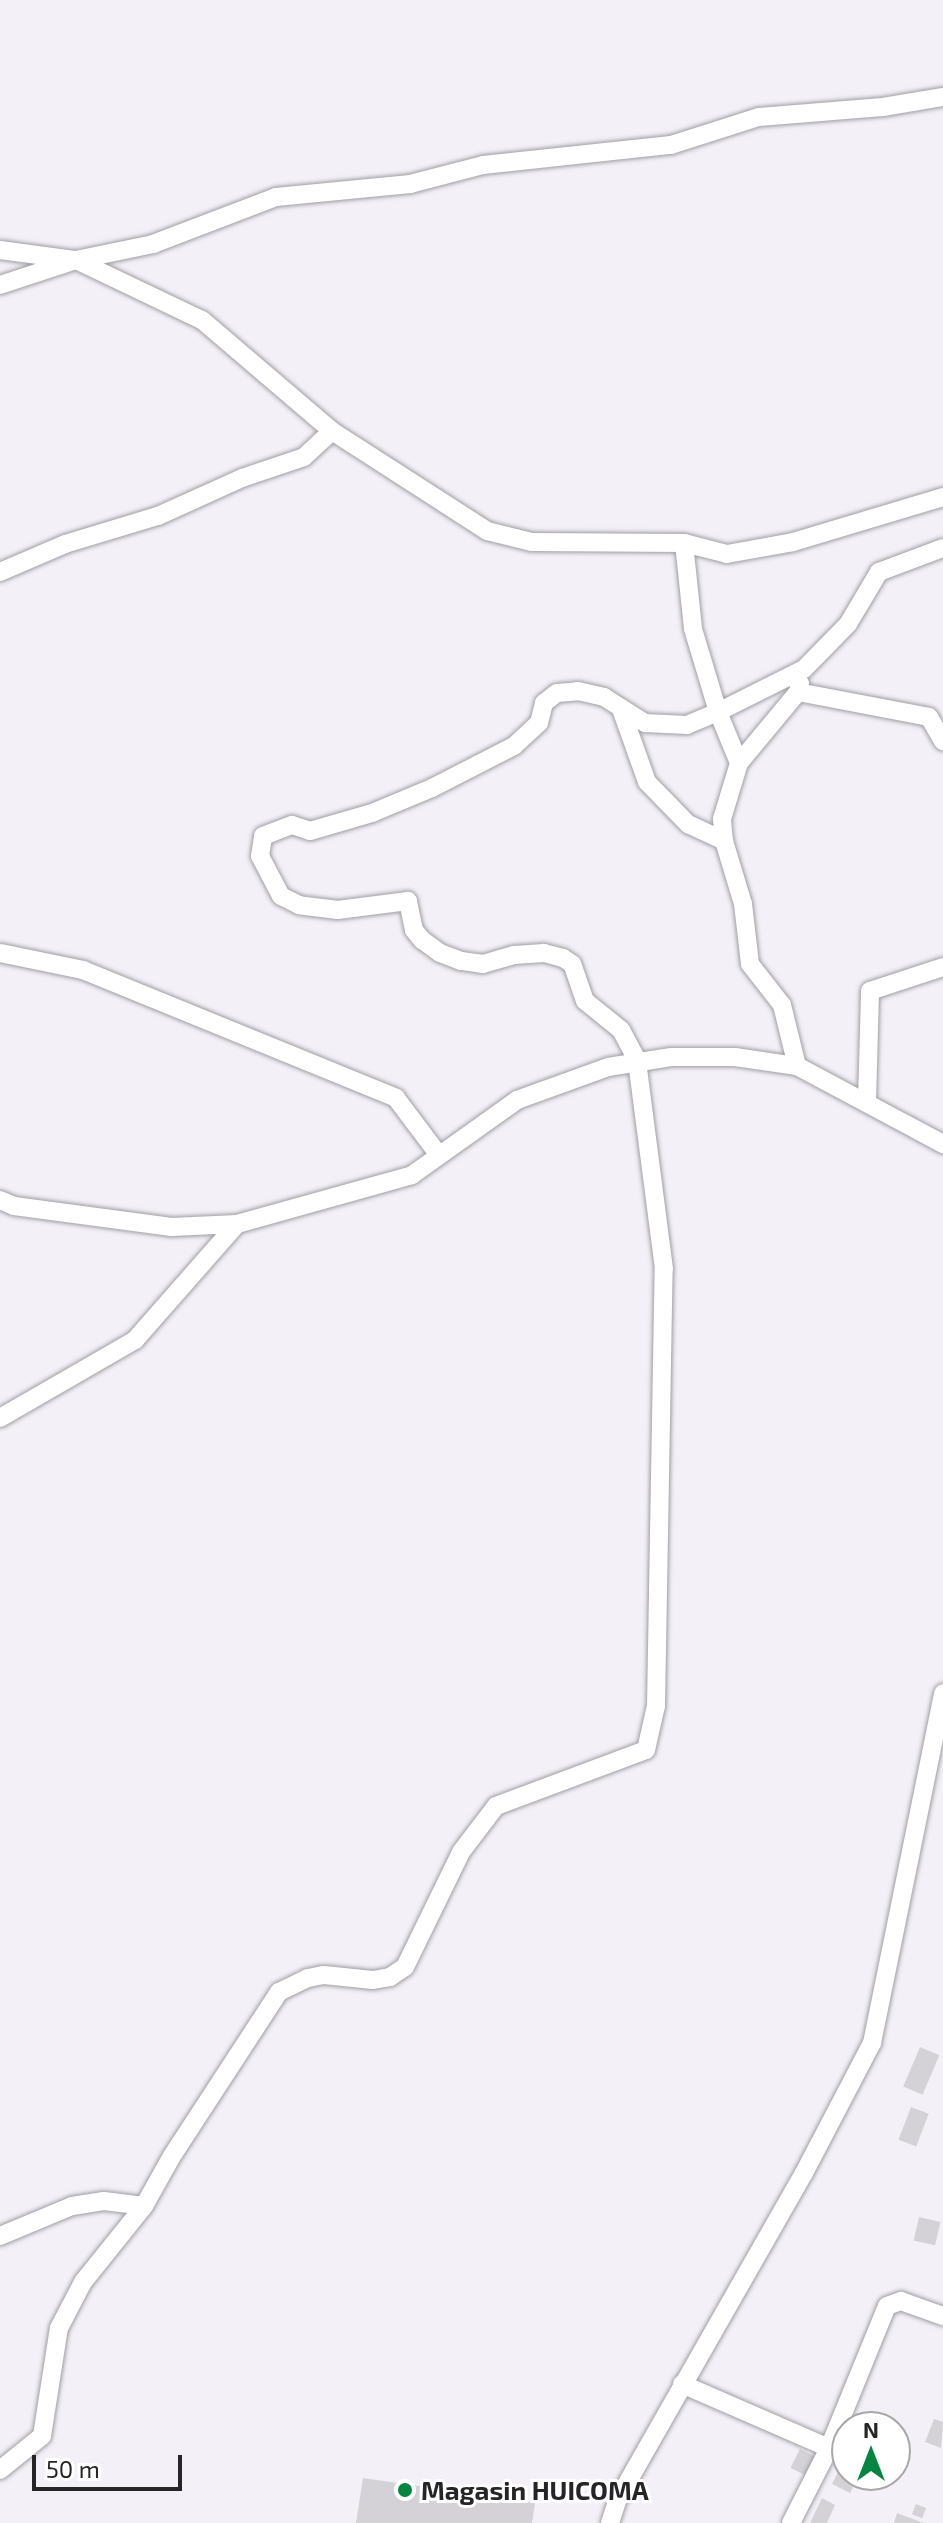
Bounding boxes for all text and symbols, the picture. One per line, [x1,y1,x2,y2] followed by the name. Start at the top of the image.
[831,2411,911,2491] north arrow
[863,2416,879,2442] text: N
[36,2439,186,2489] scale bar
[46,2454,100,2483] text: 50 m
[421,2474,649,2506] place label: Magasin HUICOMA
[396,2481,414,2499] marker: Magasin HUICOMA

